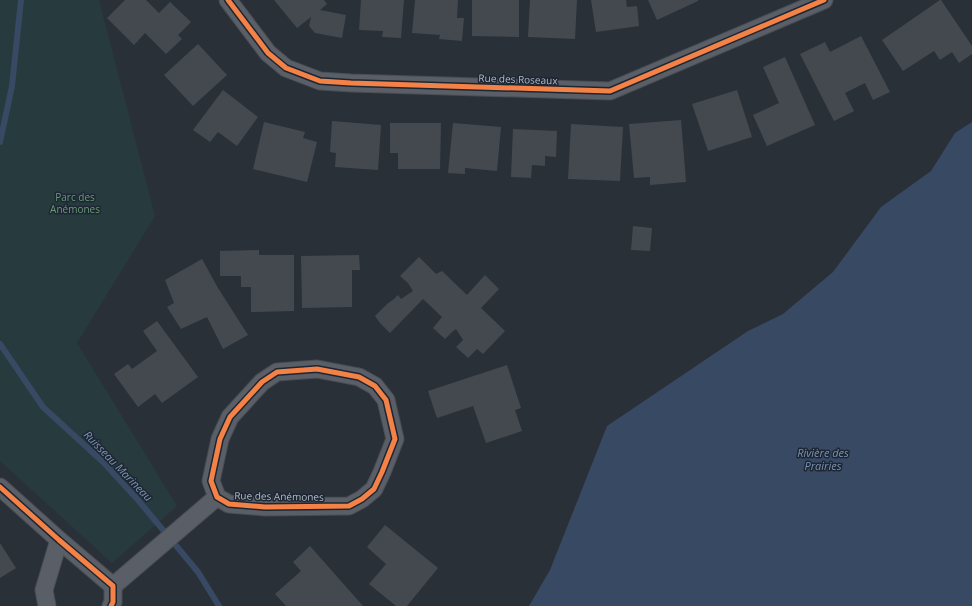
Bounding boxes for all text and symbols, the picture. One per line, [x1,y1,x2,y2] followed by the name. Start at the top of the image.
[478,71,559,87] street label: Rue des Roseaux
[50,190,100,216] park label: Parc des Anémones
[81,427,156,504] water label: Ruisseau Marineau
[797,445,849,473] water label: Rivière des Prairies
[234,488,324,504] street label: Rue des Anémones

